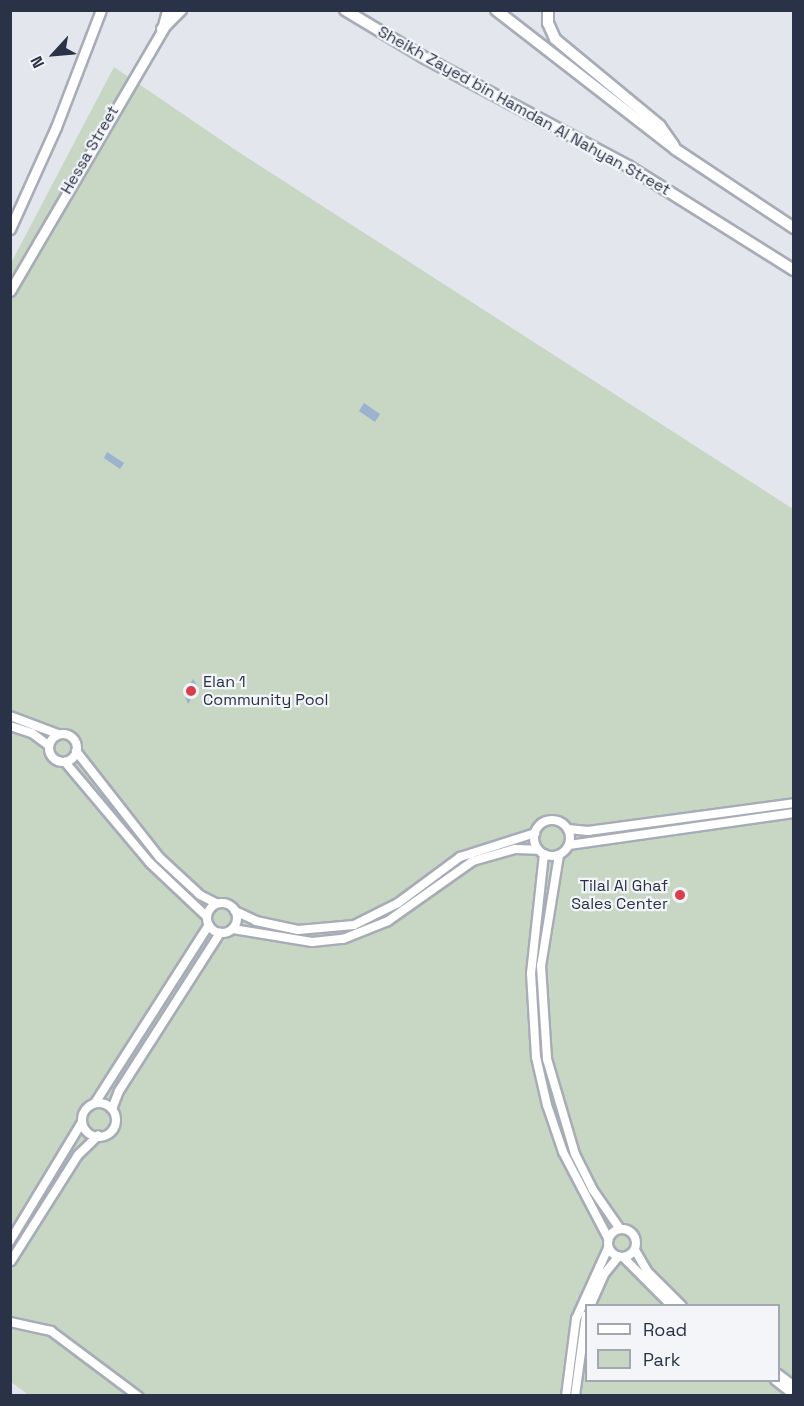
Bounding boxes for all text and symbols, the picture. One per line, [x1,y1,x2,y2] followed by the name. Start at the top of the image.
[374,22,674,200] street label: Sheikh Zayed bin Hamdan Al Nahyan Street
[24,24,84,84] north arrow
[26,53,49,72] text: N
[57,102,123,198] street label: Hessa Street
[203,672,328,710] place label: Elan 1 Community Pool
[184,684,198,698] marker: Elan 1 Community Pool
[571,876,668,914] place label: Tilal Al Ghaf Sales Center
[673,888,687,902] marker: Tilal Al Ghaf Sales Center
[585,1304,780,1382] legend
[643,1318,687,1341] text: Road
[643,1348,680,1371] text: Park

